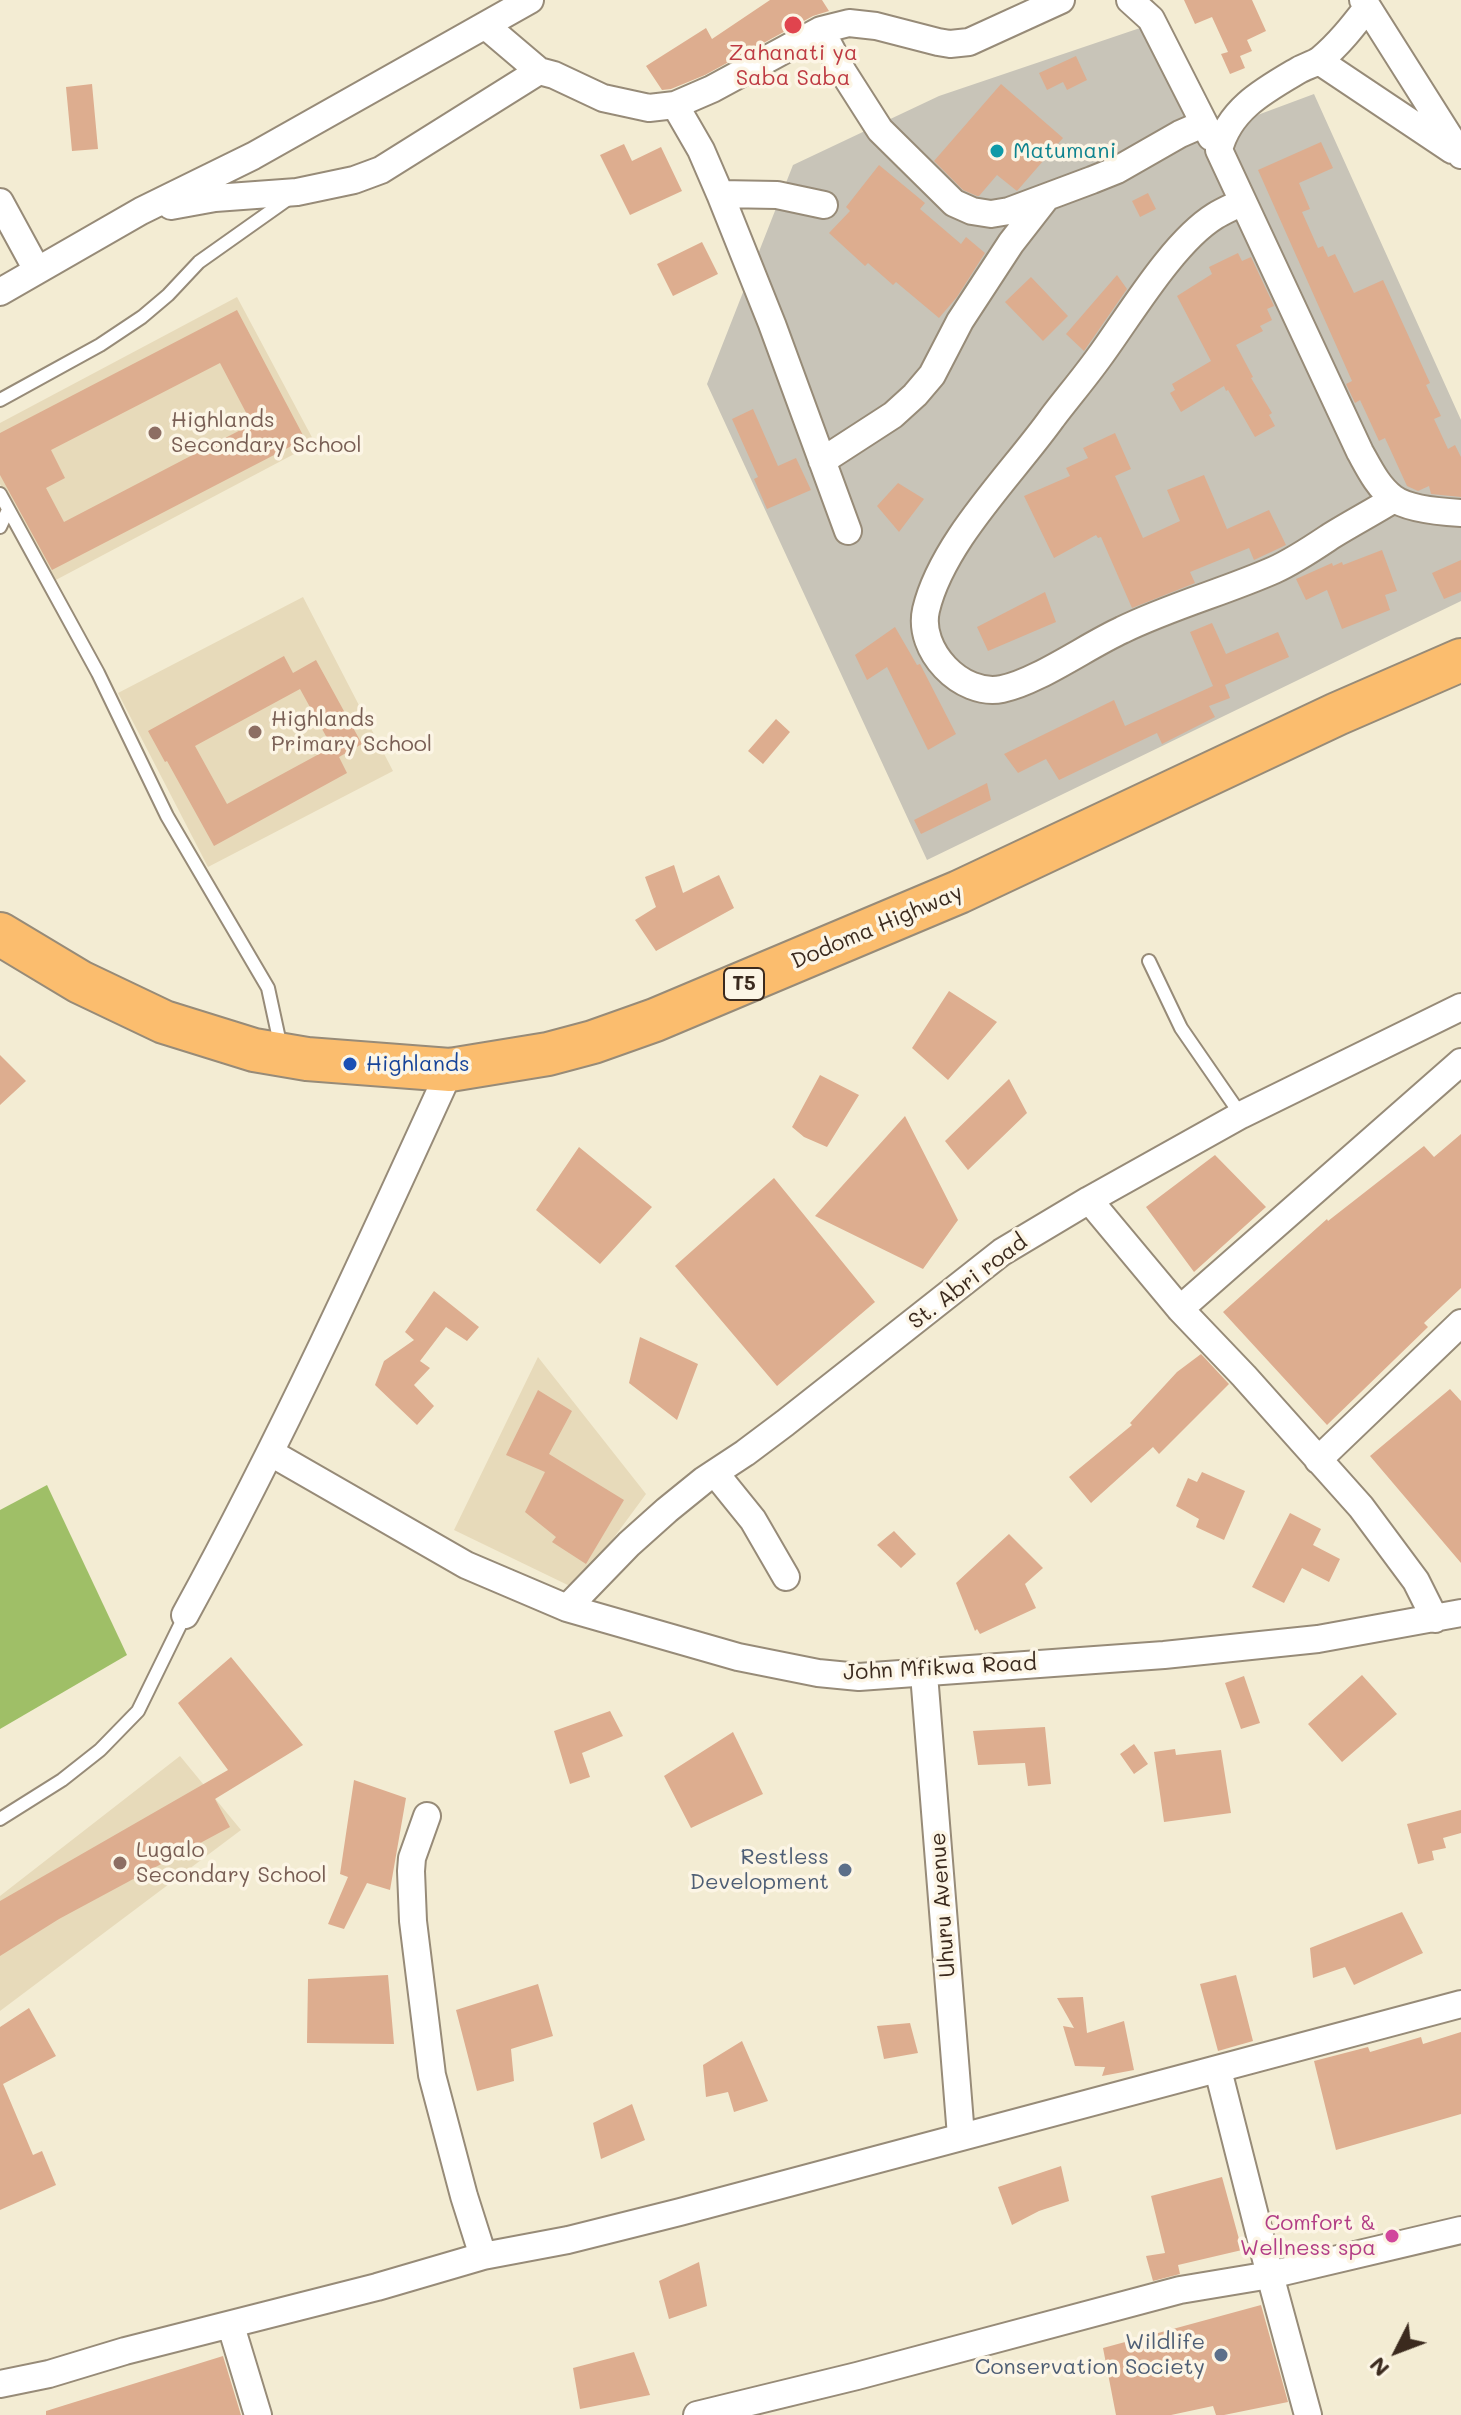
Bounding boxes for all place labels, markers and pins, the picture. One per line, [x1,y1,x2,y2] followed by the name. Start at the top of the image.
[782,14,804,36] marker: Zahanati ya Saba Saba
[728,40,858,92] place label: Zahanati ya Saba Saba
[1013,138,1116,164] place label: Matumani
[988,142,1006,160] marker: Matumani
[171,407,362,458] place label: Highlands Secondary School
[146,424,164,442] marker: Highlands Secondary School
[271,706,432,758] place label: Highlands Primary School
[246,723,264,741] marker: Highlands Primary School
[366,1051,470,1077] place label: Highlands
[341,1055,359,1073] marker: Highlands
[136,1837,327,1888] place label: Lugalo Secondary School
[690,1844,829,1896] place label: Restless Development
[111,1854,129,1872] marker: Lugalo Secondary School
[836,1861,854,1879] marker: Restless Development
[1240,2210,1376,2262] place label: Comfort & Wellness spa
[1383,2227,1401,2245] marker: Comfort & Wellness spa
[975,2329,1205,2380] place label: Wildlife Conservation Society
[1212,2346,1230,2364] marker: Wildlife Conservation Society

